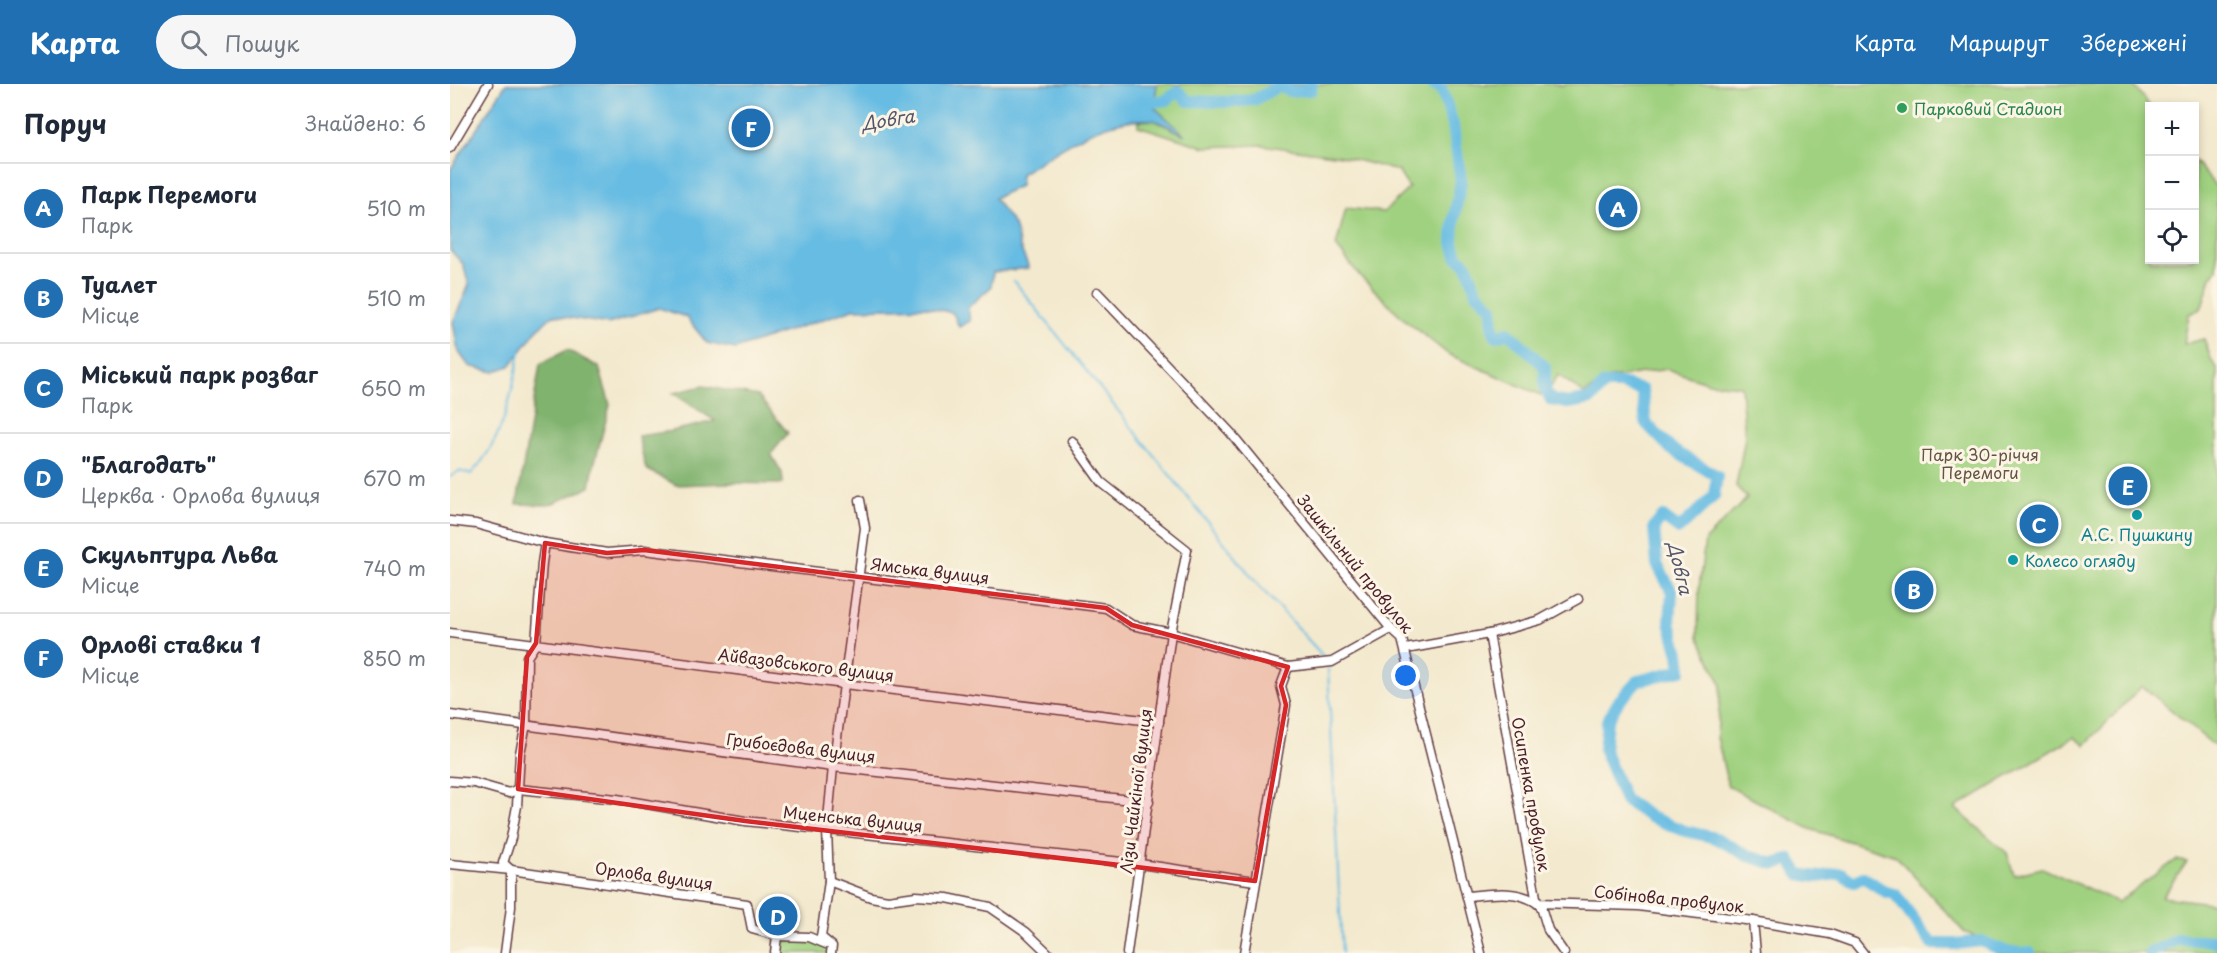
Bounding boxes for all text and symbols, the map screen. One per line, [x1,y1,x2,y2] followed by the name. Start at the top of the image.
[156,15,576,69] search box
[30,21,120,64] text: Карта
[177,26,210,59] icon: search
[225,26,299,59] text: Пошук
[1854,26,1916,58] text: Карта
[1949,26,2048,58] text: Маршрут
[2081,26,2187,58] text: Збережені
[1914,96,2063,120] place label: Парковий Стадион
[858,101,917,137] water label: Довга
[1895,101,1909,115] marker: Парковий Стадион
[2145,102,2199,264] map controls
[2145,102,2199,156] button: +
[24,104,107,143] text: Поруч
[732,106,770,150] pin: F
[305,108,426,138] text: Знайдено: 6
[2145,156,2199,210] button: −
[81,177,257,210] text: Парк Перемоги
[1598,186,1638,230] pin: A
[36,193,51,223] text: A
[366,193,426,223] text: 510 m
[81,210,133,240] text: Парк
[2145,210,2199,264] button: locate
[81,267,157,300] text: Туалет
[37,283,50,313] text: B
[366,283,426,313] text: 510 m
[81,300,140,330] text: Місце
[81,357,318,390] text: Міський парк розваг
[36,373,51,403] text: C
[361,373,426,403] text: 650 m
[81,390,133,420] text: Парк
[1921,442,2039,484] park label: Парк 30-річчя Перемоги
[81,447,216,480] text: "Благодать"
[36,463,51,493] text: D
[363,463,426,493] text: 670 m
[2108,464,2148,508] pin: E
[81,480,321,510] text: Церква · Орлова вулиця
[1292,487,1420,638] street label: Зашкільний провулок
[2020,502,2058,546] pin: C
[2130,508,2144,522] marker: А.С. Пушкину
[2081,522,2193,546] place label: А.С. Пушкину
[81,537,278,570] text: Скульптура Льва
[1661,537,1700,598] water label: Довга
[2025,548,2136,572] place label: Колесо огляду
[869,551,991,589] street label: Ямська вулиця
[37,553,50,583] text: E
[363,553,426,583] text: 740 m
[2006,553,2020,567] marker: Колесо огляду
[1894,568,1934,612] pin: B
[81,570,140,600] text: Місце
[81,627,261,660] text: Орлові ставки 1
[717,641,895,687] street label: Айвазовського вулиця
[38,643,49,673] text: F
[362,643,426,673] text: 850 m
[81,660,140,690] text: Місце
[1391,661,1420,690] your location
[1113,707,1157,875] street label: Лізи Чайкіної вулиця
[1507,715,1557,873] street label: Осипенка провулок
[725,726,877,768] street label: Грибоєдова вулиця
[782,799,924,837] street label: Мценська вулиця
[593,855,715,895] street label: Орлова вулиця
[1593,878,1746,918] street label: Собінова провулок
[758,894,798,938] pin: D

